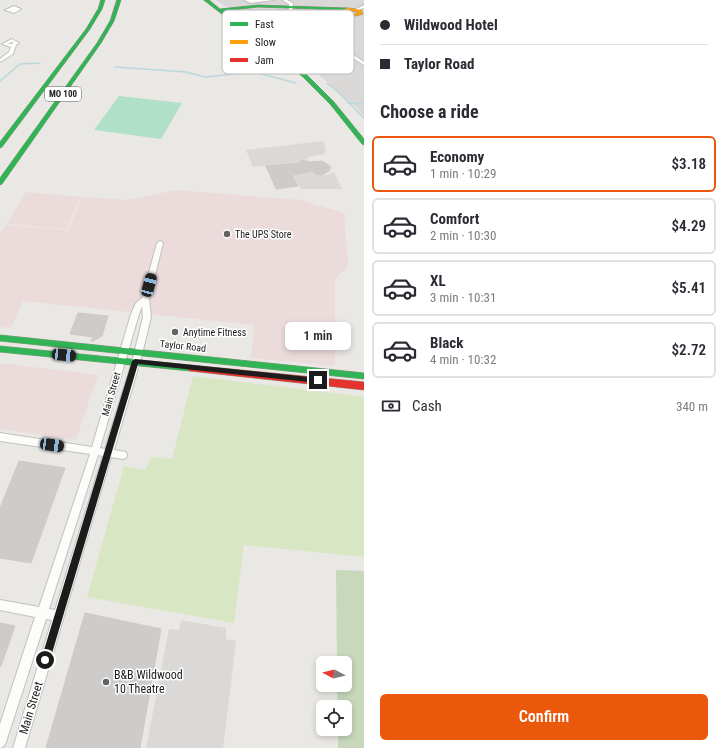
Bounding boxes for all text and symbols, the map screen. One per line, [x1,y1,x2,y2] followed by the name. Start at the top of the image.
[222,10,354,74] legend
[404,16,498,34] text: Wildwood Hotel
[255,18,274,31] text: Fast
[255,36,276,49] text: Slow
[255,54,274,67] text: Jam
[404,55,474,73] text: Taylor Road
[45,87,81,101] road number: MO 100
[380,101,479,122] text: Choose a ride
[382,146,418,182] icon: car
[430,148,484,166] text: Economy
[672,155,706,173] text: $3.18
[430,166,496,181] text: 1 min · 10:29
[382,208,418,244] icon: car
[430,210,479,228] text: Comfort
[672,217,706,235] text: $4.29
[430,228,496,243] text: 2 min · 10:30
[222,229,232,239] marker: The UPS Store
[235,229,292,240] place label: The UPS Store
[382,270,418,306] icon: car
[140,272,158,298] car
[430,272,446,290] text: XL
[672,279,706,297] text: $5.41
[430,290,496,305] text: 3 min · 10:31
[285,322,351,350] callout: 1 min
[170,327,180,337] marker: Anytime Fitness
[183,327,247,338] place label: Anytime Fitness
[304,328,332,343] text: 1 min
[382,332,418,368] icon: car
[430,334,463,352] text: Black
[159,338,207,354] street label: Taylor Road
[672,341,706,359] text: $2.72
[52,348,76,362] car
[430,352,496,367] text: 4 min · 10:32
[99,371,123,417] street label: Main Street
[309,371,327,389] route end
[380,395,402,417] icon: cash
[412,397,442,415] text: Cash
[676,399,708,414] text: 340 m
[39,437,65,453] car
[36,651,54,669] route start
[316,656,352,692] north arrow
[316,656,352,736] map controls
[114,668,183,696] place label: B&B Wildwood 10 Theatre
[101,677,111,687] marker: B&B Wildwood 10 Theatre
[16,680,46,736] street label: Main Street
[380,694,708,740] button: Confirm
[316,700,352,736] button: locate

